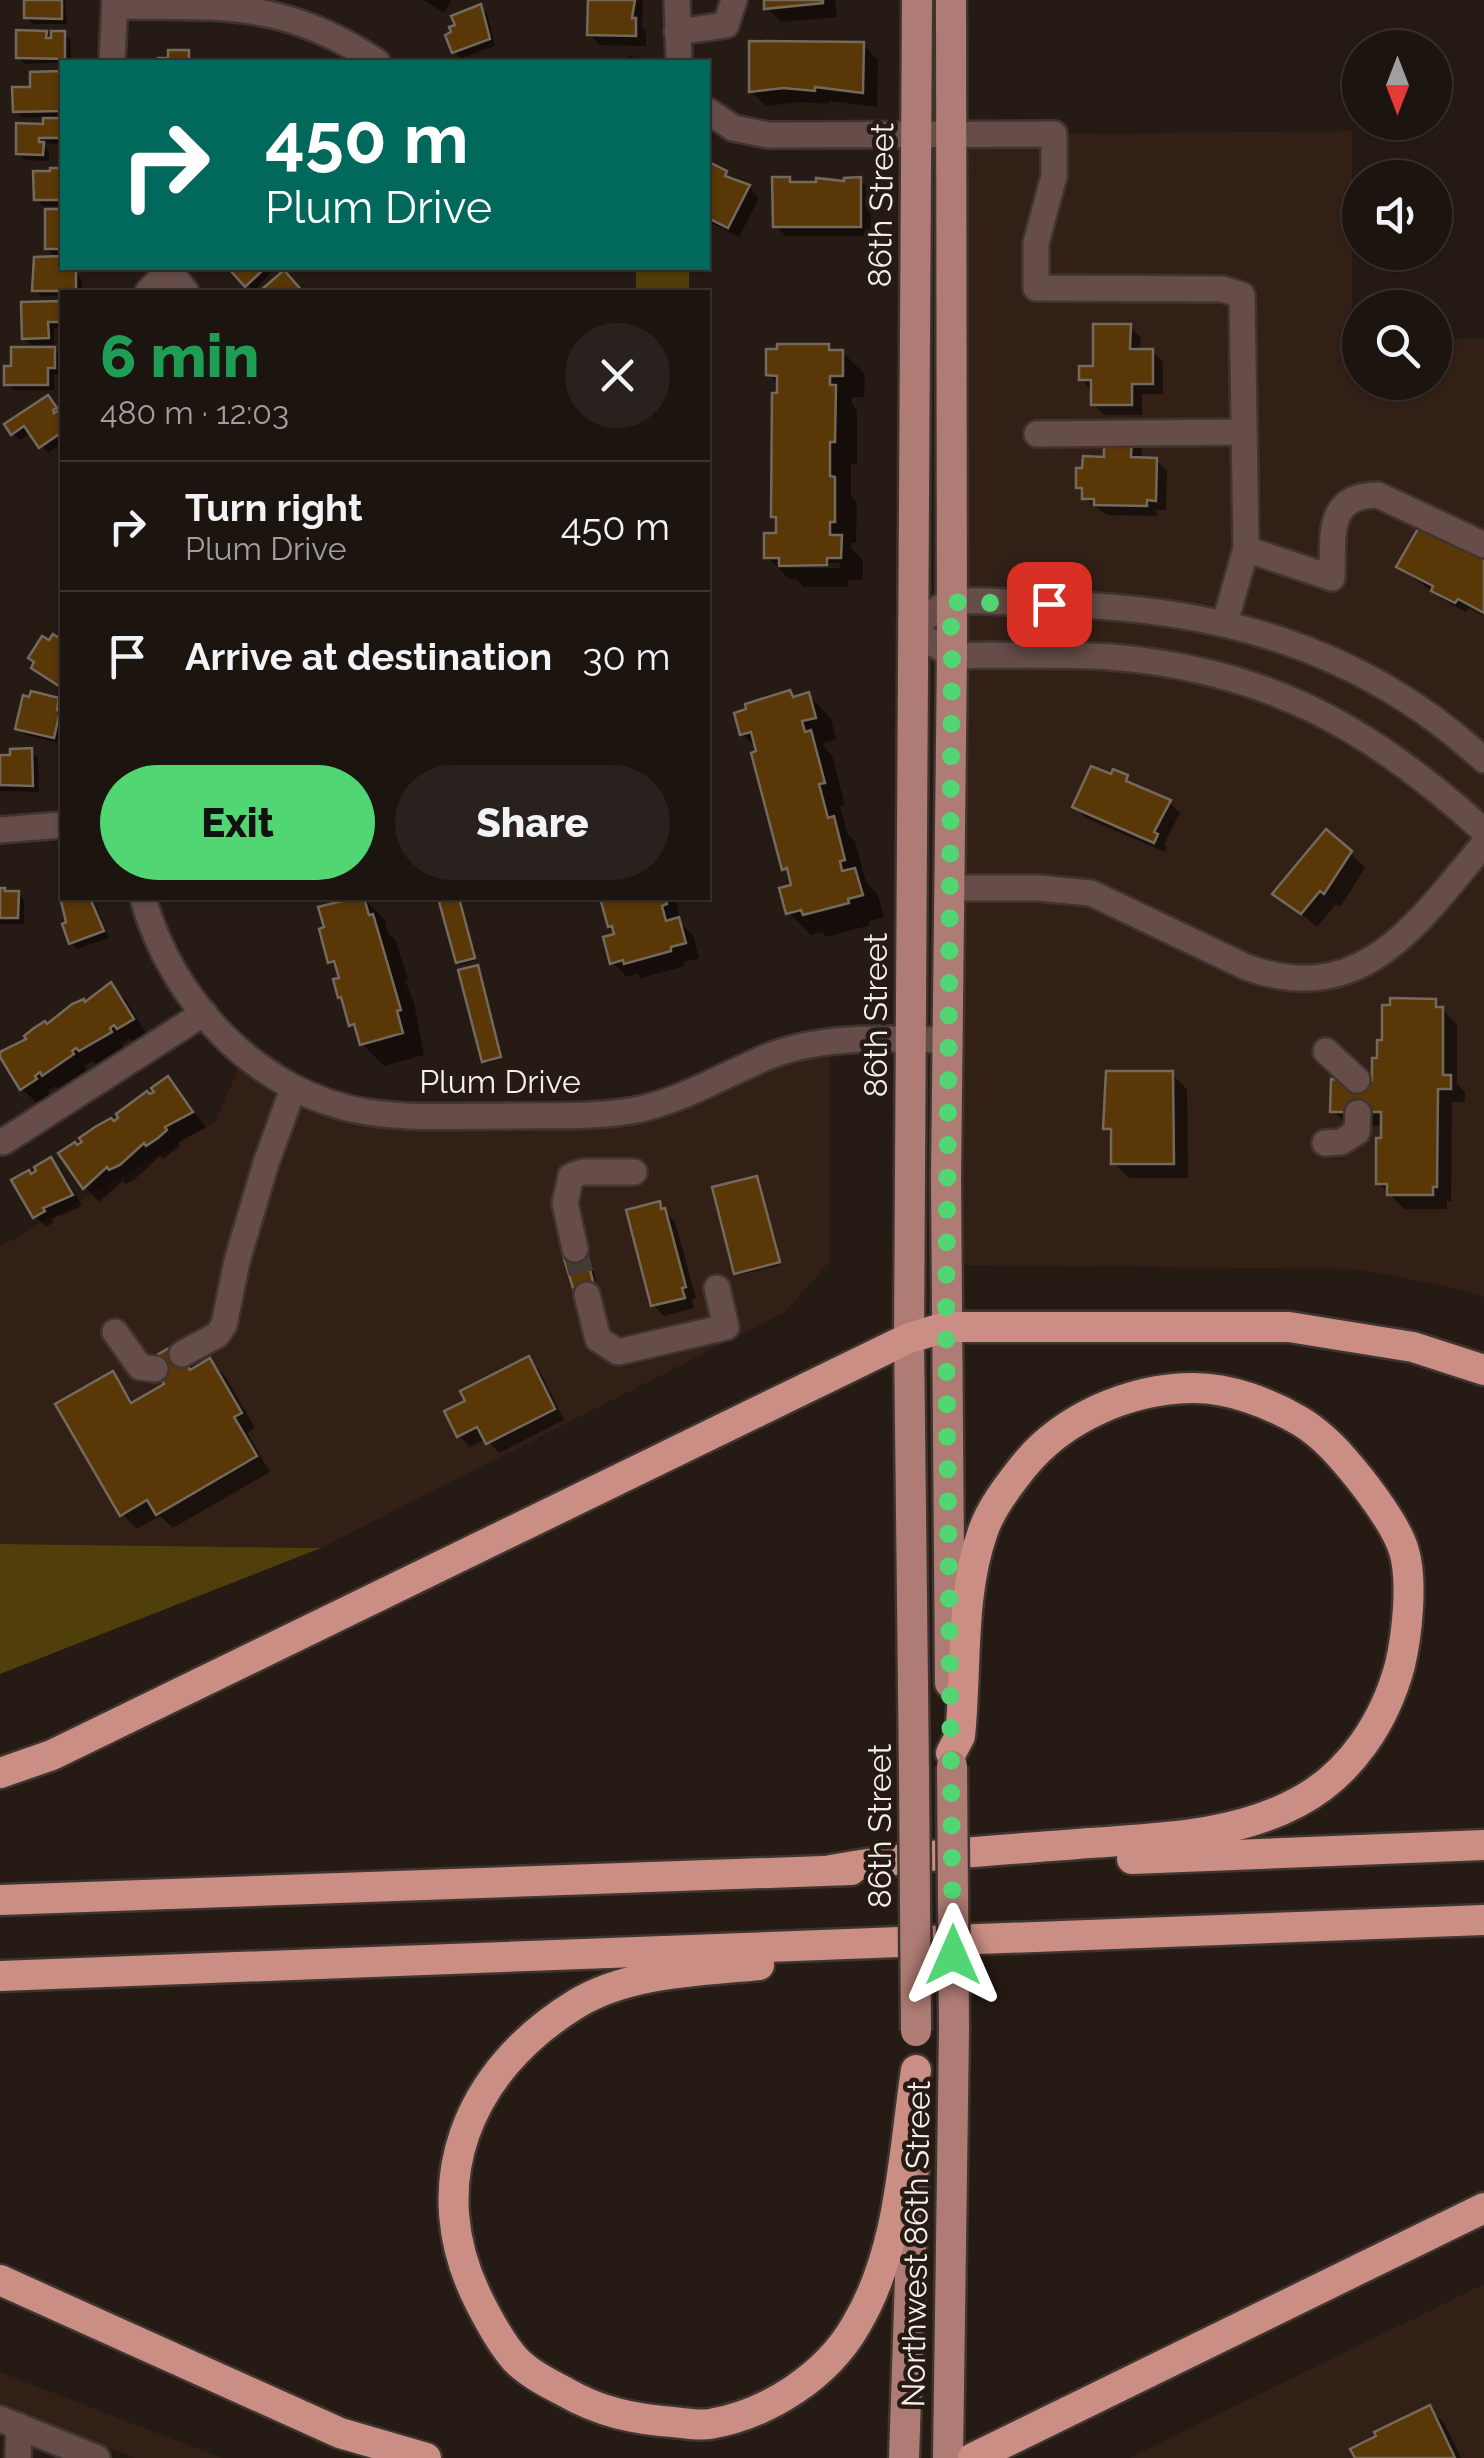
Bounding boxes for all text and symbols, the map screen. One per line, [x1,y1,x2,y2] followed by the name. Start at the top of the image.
[1342,30,1452,140] north arrow
[1342,30,1452,400] map controls
[265,97,469,179] text: 450 m
[100,100,230,230] icon: right
[861,122,900,288] street label: 86th Street
[1342,160,1452,270] button: sound
[265,181,492,234] text: Plum Drive
[1342,290,1452,400] button: search
[100,321,259,391] text: 6 min
[565,323,670,428] button: close
[100,394,289,431] text: 480 m · 12:03
[185,485,362,530] text: Turn right
[100,499,155,554] icon: right
[561,504,670,549] text: 450 m
[185,530,347,567] text: Plum Drive
[1007,562,1092,647] pin
[1022,577,1077,632] icon: arrive
[100,629,155,684] icon: arrive
[185,634,552,679] text: Arrive at destination
[582,634,670,679] text: 30 m
[100,765,375,880] button: Exit
[395,765,670,880] button: Share
[857,932,894,1097] street label: 86th Street
[419,1063,581,1100] street label: Plum Drive
[861,1743,898,1908] street label: 86th Street
[901,1903,1005,2007] position arrow
[894,2080,937,2408] street label: Northwest 86th Street

